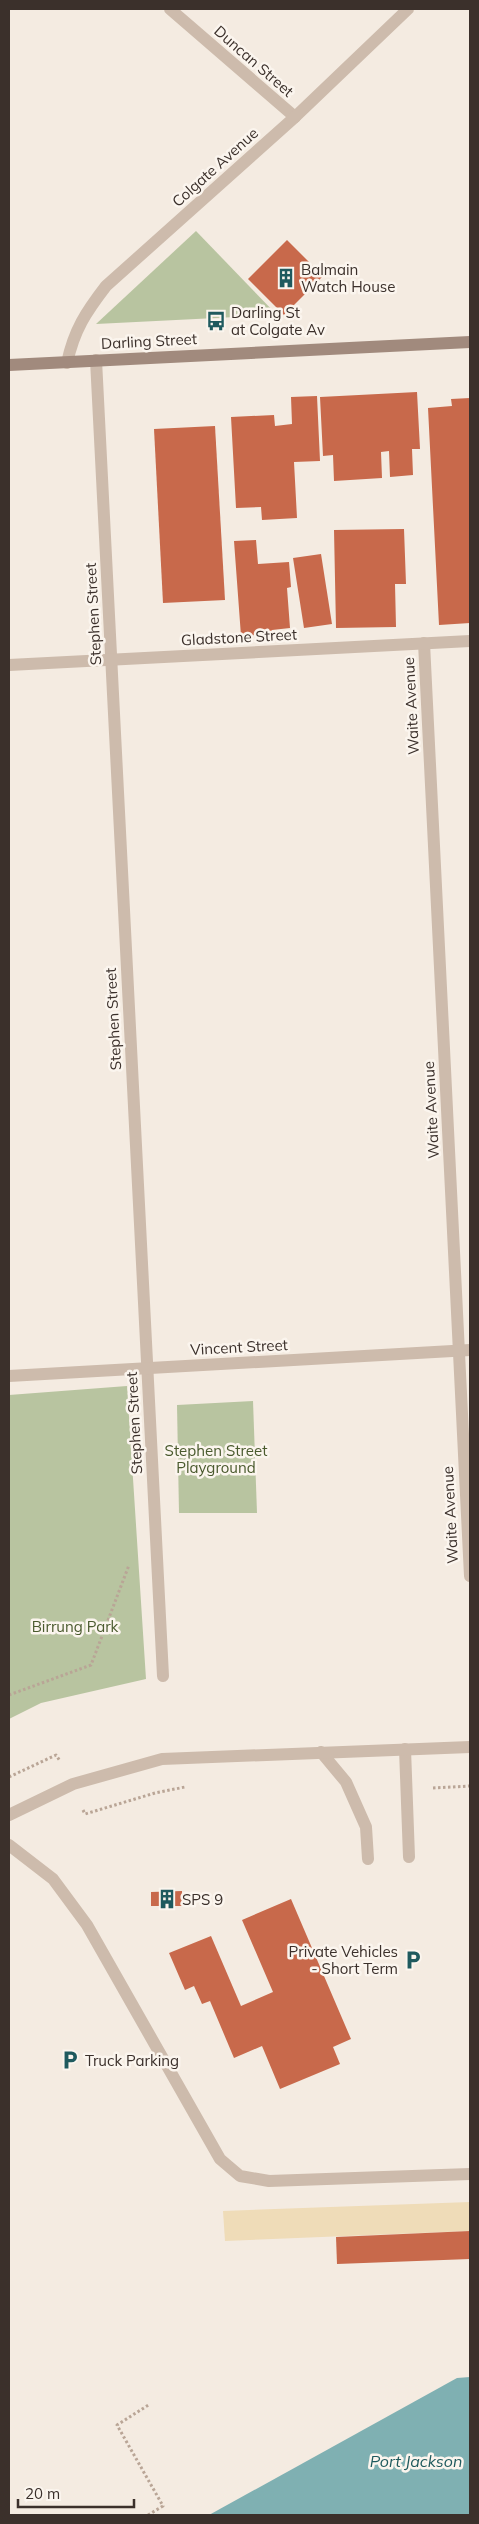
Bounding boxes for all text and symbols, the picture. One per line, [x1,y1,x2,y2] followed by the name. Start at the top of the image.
[210,21,298,101] street label: Duncan Street
[168,123,262,211] street label: Colgate Avenue
[301,260,395,296] place label: Balmain Watch House
[275,267,297,289] building icon: Balmain Watch House
[231,303,325,339] place label: Darling St at Colgate Av
[205,310,227,332] bus stop icon: Darling St at Colgate Av
[101,329,197,353] street label: Darling Street
[81,562,105,666] street label: Stephen Street
[181,624,297,650] street label: Gladstone Street
[399,657,423,755] street label: Waite Avenue
[101,967,125,1071] street label: Stephen Street
[419,1061,443,1159] street label: Waite Avenue
[190,1335,288,1359] street label: Vincent Street
[122,1371,146,1475] street label: Stephen Street
[165,1441,267,1477] park label: Stephen Street Playground
[438,1466,462,1564] street label: Waite Avenue
[32,1617,119,1636] park label: Birrung Park
[156,1888,178,1910] building icon: SPS 9
[182,1890,223,1909] place label: SPS 9
[289,1942,398,1978] place label: Private Vehicles - Short Term
[402,1949,424,1971] parking icon: Private Vehicles - Short Term
[59,2049,81,2071] parking icon: Truck Parking
[85,2051,179,2070] place label: Truck Parking
[370,2451,462,2471] water label: Port Jackson
[18,2476,134,2508] scale bar
[25,2484,60,2503] text: 20 m

